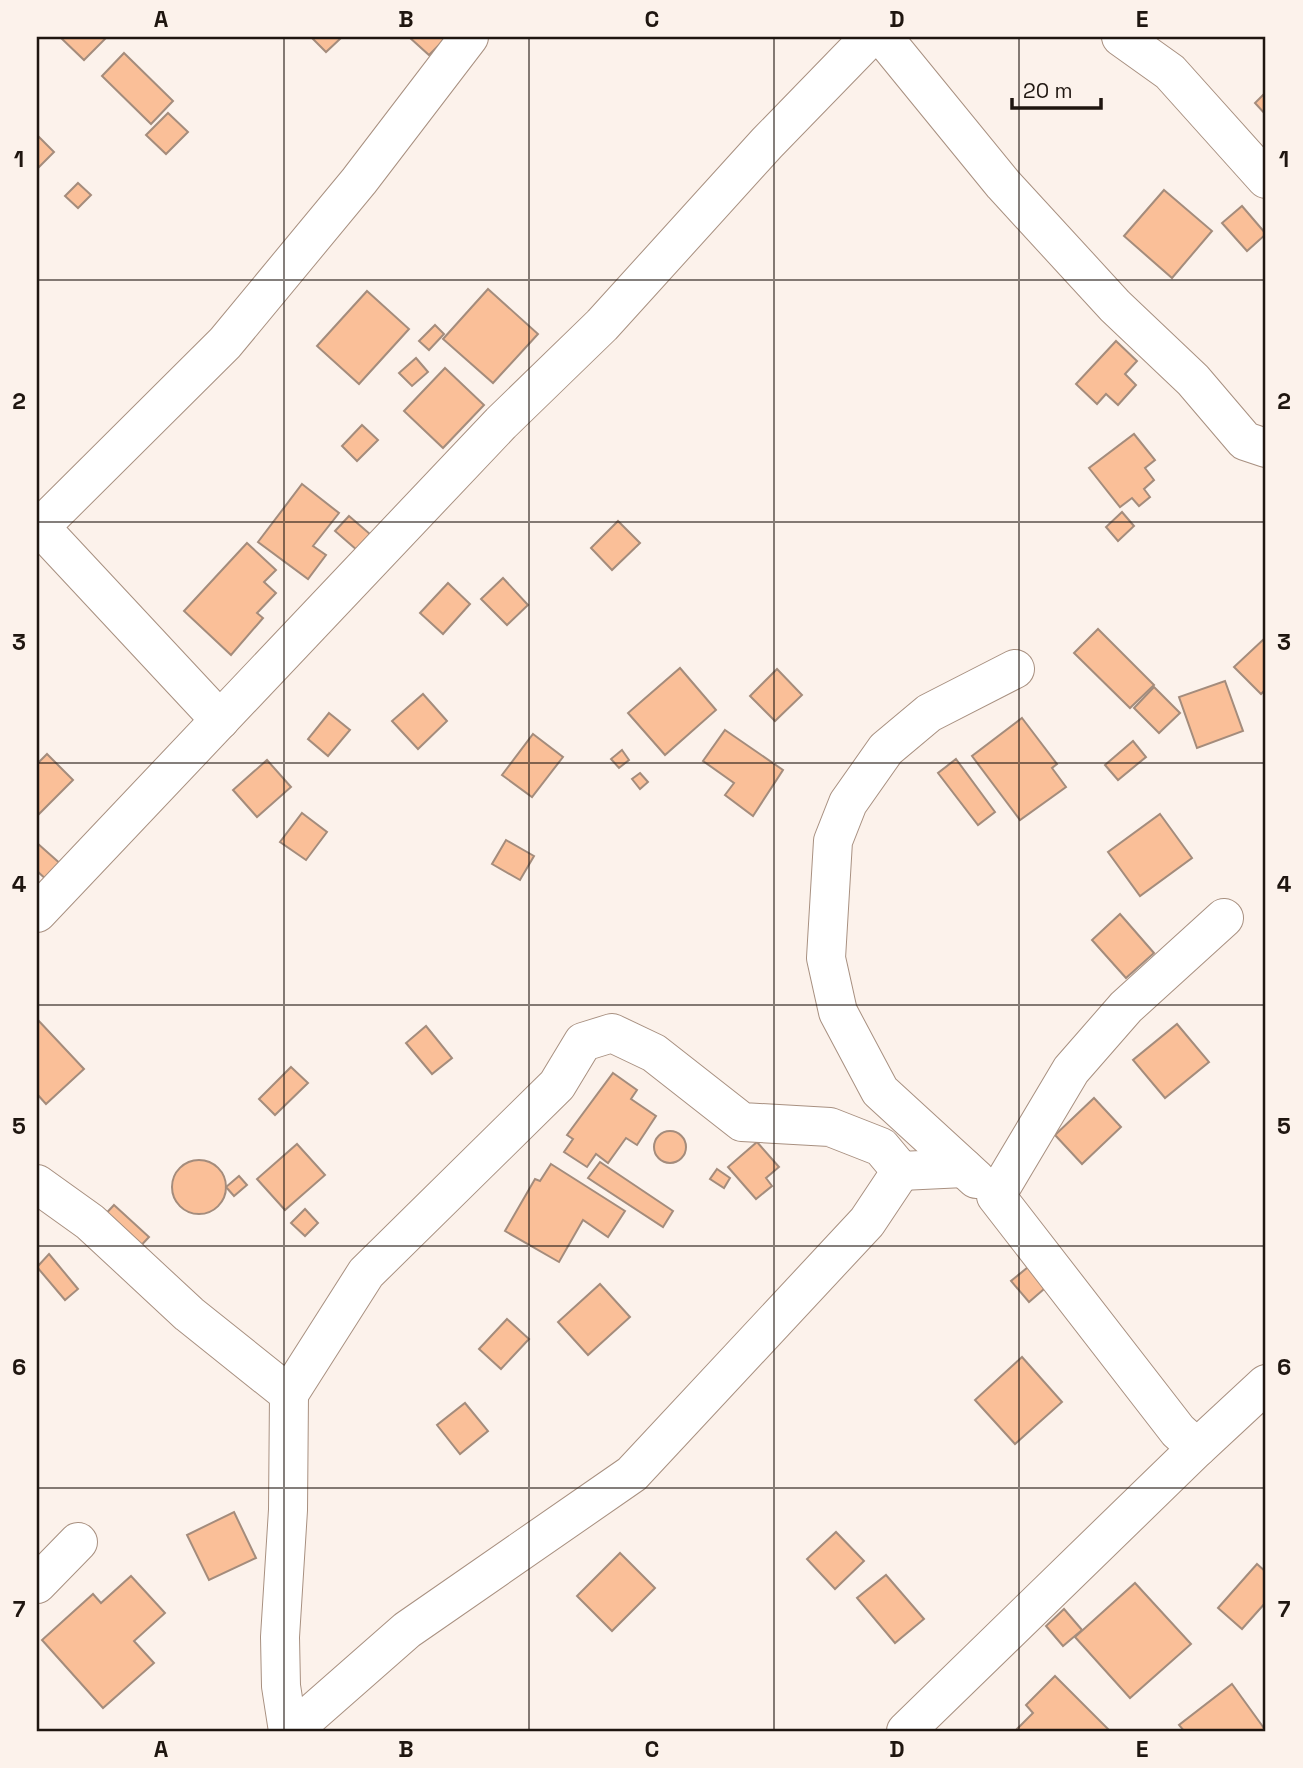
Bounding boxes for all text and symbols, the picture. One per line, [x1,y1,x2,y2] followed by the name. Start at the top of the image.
[154,4,169,34] text: A
[398,4,414,34] text: B
[645,4,659,34] text: C
[889,4,905,34] text: D
[1136,4,1148,34] text: E
[1012,66,1102,110] scale bar
[1023,77,1073,104] text: 20 m
[14,144,24,174] text: 1
[1279,144,1289,174] text: 1
[12,386,26,416] text: 2
[1277,386,1291,416] text: 2
[12,627,26,657] text: 3
[1277,627,1291,657] text: 3
[12,869,27,899] text: 4
[1277,869,1292,899] text: 4
[12,1111,26,1141] text: 5
[1277,1111,1291,1141] text: 5
[12,1352,26,1382] text: 6
[1277,1352,1291,1382] text: 6
[13,1594,26,1624] text: 7
[1278,1594,1291,1624] text: 7
[154,1734,169,1764] text: A
[398,1734,414,1764] text: B
[645,1734,659,1764] text: C
[889,1734,905,1764] text: D
[1136,1734,1148,1764] text: E

